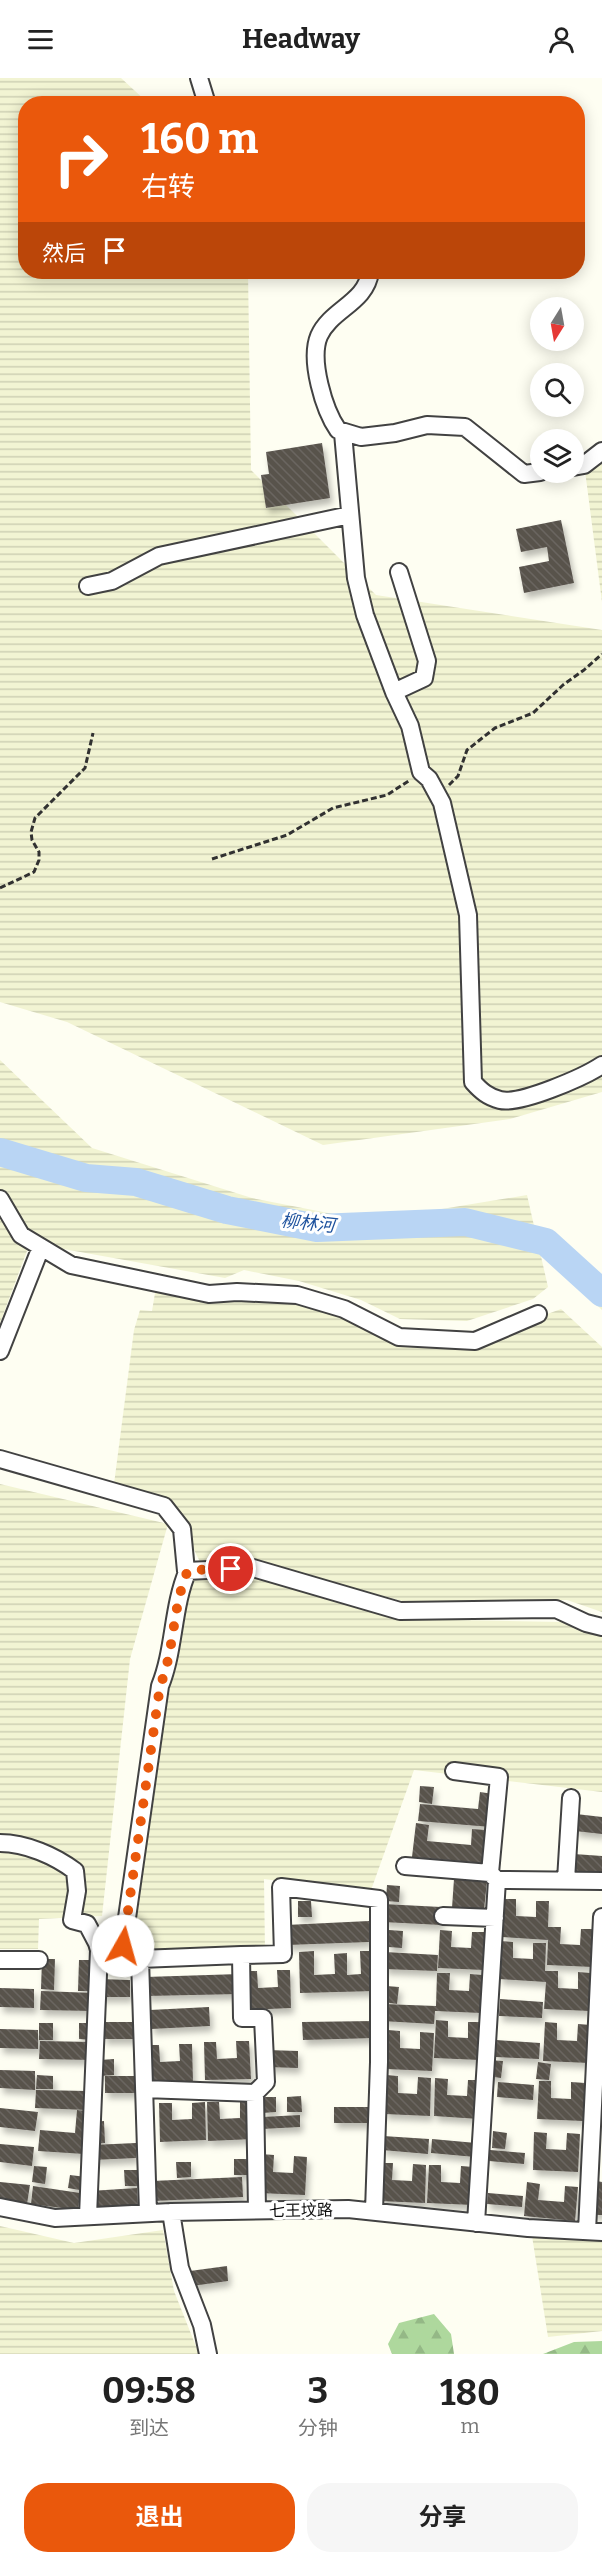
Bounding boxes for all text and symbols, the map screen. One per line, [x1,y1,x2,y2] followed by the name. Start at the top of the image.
[24,23,57,56] icon: menu
[242,23,360,55] text: Headway
[545,23,578,56] icon: person
[141,114,258,164] text: 160 m
[42,120,120,198] icon: right
[141,171,195,203] text: 右转
[98,234,131,267] icon: arrive
[42,240,86,267] text: 然后
[530,297,584,351] north arrow
[530,297,584,483] map controls
[530,363,584,417] button: search
[530,429,584,483] button: layers
[280,1209,339,1237] water label: 柳林河
[205,1543,256,1594] pin
[214,1552,247,1585] icon: arrive
[91,1914,155,1978] position arrow
[269,2200,333,2221] street label: 七王坟路
[102,2369,196,2413] text: 09:58
[308,2369,328,2413] text: 3
[440,2371,500,2415] text: 180
[460,2414,479,2438] text: m
[129,2416,169,2440] text: 到达
[298,2416,338,2440] text: 分钟
[24,2483,295,2552] button: 退出
[307,2483,578,2552] button: 分享

